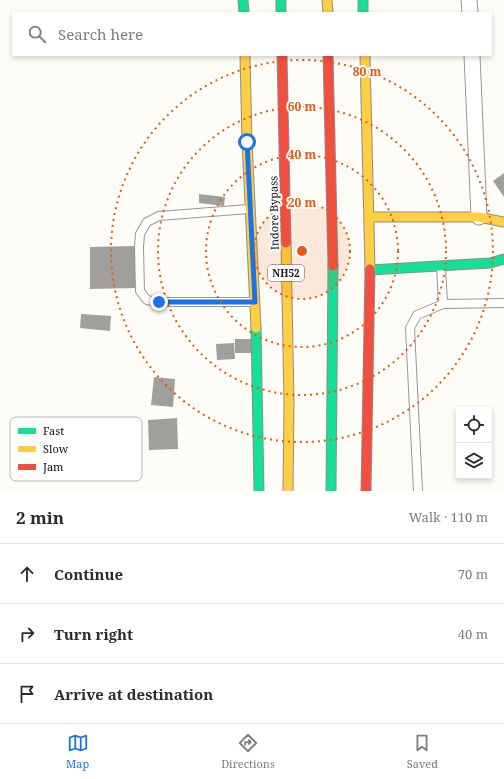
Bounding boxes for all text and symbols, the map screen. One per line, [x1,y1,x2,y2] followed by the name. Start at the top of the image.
[12,12,492,56] search box
[26,23,48,45] icon: search
[58,24,143,44] text: Search here
[353,63,381,80] text: 80 m
[288,98,316,115] text: 60 m
[238,133,256,151] route start
[288,146,316,163] text: 40 m
[265,176,282,250] street label: Indore Bypass
[288,194,316,211] text: 20 m
[295,244,309,258] centre of rings
[268,265,304,281] road number: NH52
[150,293,168,311] route end
[456,407,492,479] map controls
[456,407,492,443] button: locate
[10,417,142,481] legend
[43,423,64,438] text: Fast
[43,441,69,456] text: Slow
[456,443,492,479] button: layers
[42,459,64,474] text: Jam
[16,506,64,529] text: 2 min
[409,508,488,526] text: Walk · 110 m
[16,563,38,585] icon: ahead
[54,564,123,584] text: Continue
[458,565,488,583] text: 70 m
[16,623,38,645] icon: right
[54,624,133,644] text: Turn right
[458,625,488,643] text: 40 m
[16,683,38,705] icon: arrive
[54,684,213,704] text: Arrive at destination
[66,732,89,771] tab: Map
[221,732,275,771] tab: Directions
[407,732,438,771] tab: Saved

